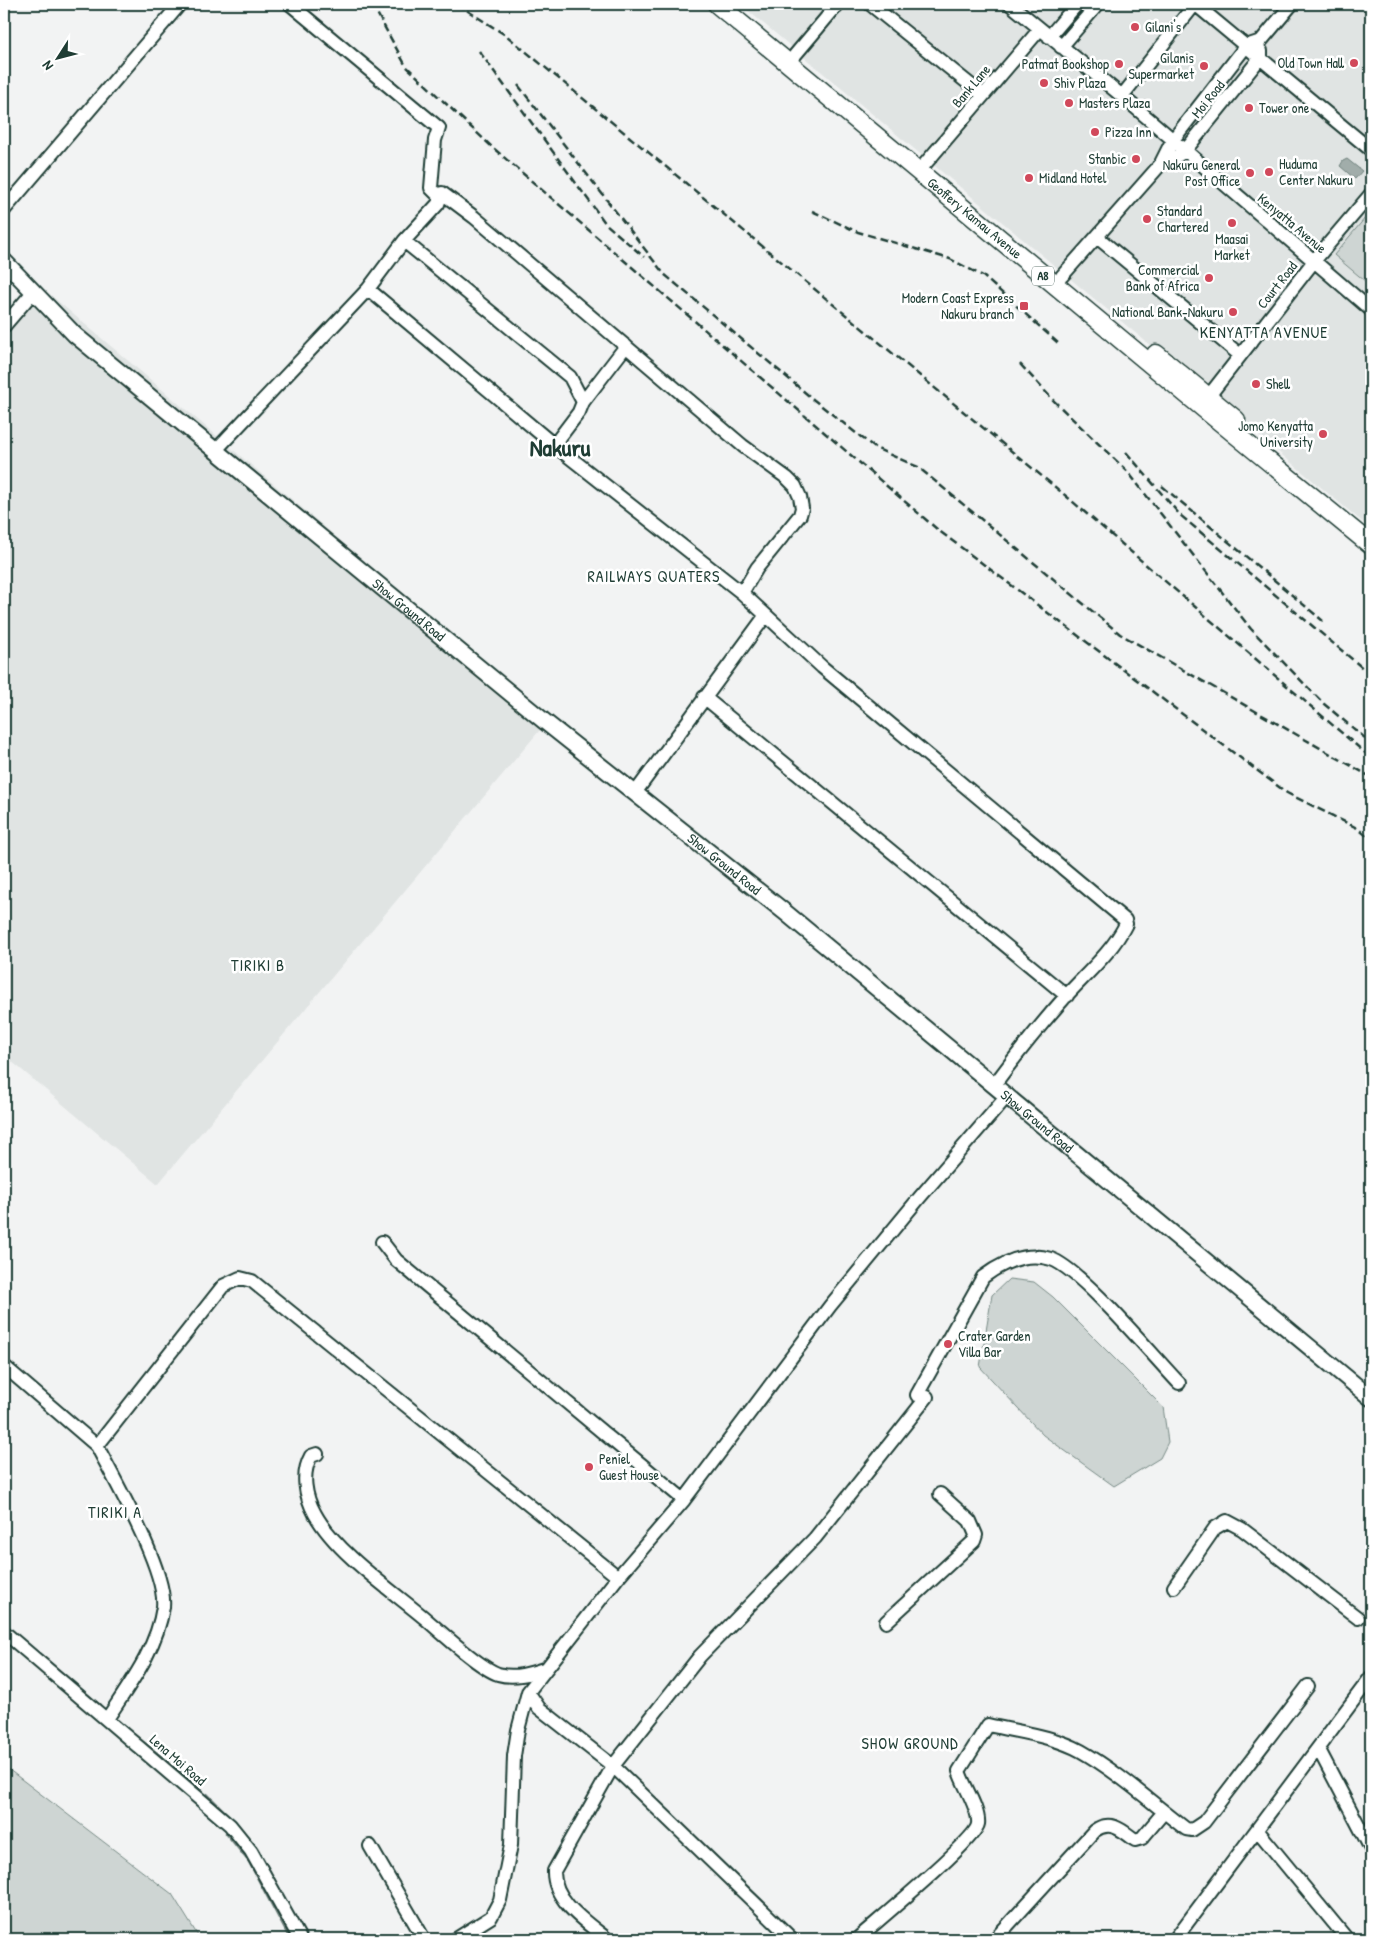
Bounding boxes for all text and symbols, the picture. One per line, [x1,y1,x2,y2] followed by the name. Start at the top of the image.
[1145,17,1181,36] place label: Gilani's
[1129,21,1141,33] marker: Gilani's
[32,32,82,82] north arrow
[1128,48,1194,84] place label: Gilanis Supermarket
[1278,53,1345,72] place label: Old Town Hall
[1022,54,1109,74] place label: Patmat Bookshop
[37,57,57,75] text: N
[1348,57,1360,69] marker: Old Town Hall
[1113,58,1125,70] marker: Patmat Bookshop
[947,60,994,111] street label: Bank Lane
[1198,60,1210,72] marker: Gilanis Supermarket
[1054,73,1106,92] place label: Shiv Plaza
[1187,75,1229,121] street label: Moi Road
[1038,77,1050,89] marker: Shiv Plaza
[1079,93,1151,112] place label: Masters Plaza
[1063,97,1075,109] marker: Masters Plaza
[1259,98,1310,117] place label: Tower one
[1243,102,1255,114] marker: Tower one
[1105,122,1152,141] place label: Pizza Inn
[1089,126,1101,138] marker: Pizza Inn
[1089,149,1127,168] place label: Stanbic
[1130,153,1142,165] marker: Stanbic
[1279,154,1353,189] place label: Huduma Center Nakuru
[1163,155,1240,190] place label: Nakuru General Post Office
[1263,166,1275,178] marker: Huduma Center Nakuru
[1244,167,1256,179] marker: Nakuru General Post Office
[1039,168,1107,187] place label: Midland Hotel
[1023,172,1035,184] marker: Midland Hotel
[924,173,1027,263] street label: Geoffery Kamau Avenue
[1253,188,1331,258] street label: Kenyatta Avenue
[1157,201,1209,236] place label: Standard Chartered
[1141,213,1153,225] marker: Standard Chartered
[1226,217,1238,229] marker: Maasai Market
[1214,229,1250,264] place label: Maasai Market
[1252,257,1301,312] street label: Court Road
[1126,260,1200,295] place label: Commercial Bank of Africa
[1032,266,1054,286] road number: A8
[1203,272,1215,284] marker: Commercial Bank of Africa
[902,288,1014,323] place label: Modern Coast Express Nakuru branch
[1018,300,1030,312] marker: Modern Coast Express Nakuru branch
[1112,302,1223,321] place label: National Bank-Nakuru
[1227,306,1239,318] marker: National Bank-Nakuru
[1200,321,1328,343] district label: KENYATTA AVENUE
[1266,374,1291,393] place label: Shell
[1250,378,1262,390] marker: Shell
[1238,416,1313,452] place label: Jomo Kenyatta University
[1317,428,1329,440] marker: Jomo Kenyatta University
[530,431,591,463] district label: Nakuru
[588,565,720,587] district label: RAILWAYS QUATERS
[369,574,450,645] street label: Show Ground Road
[684,828,766,899] street label: Show Ground Road
[231,954,285,976] district label: TIRIKI B
[997,1085,1078,1157] street label: Show Ground Road
[958,1326,1031,1361] place label: Crater Garden Villa Bar
[942,1338,954,1350] marker: Crater Garden Villa Bar
[599,1449,660,1484] place label: Peniel Guest House
[583,1461,595,1473] marker: Peniel Guest House
[88,1501,142,1523] district label: TIRIKI A
[146,1730,211,1790] street label: Lena Moi Road
[861,1732,959,1754] district label: SHOW GROUND

